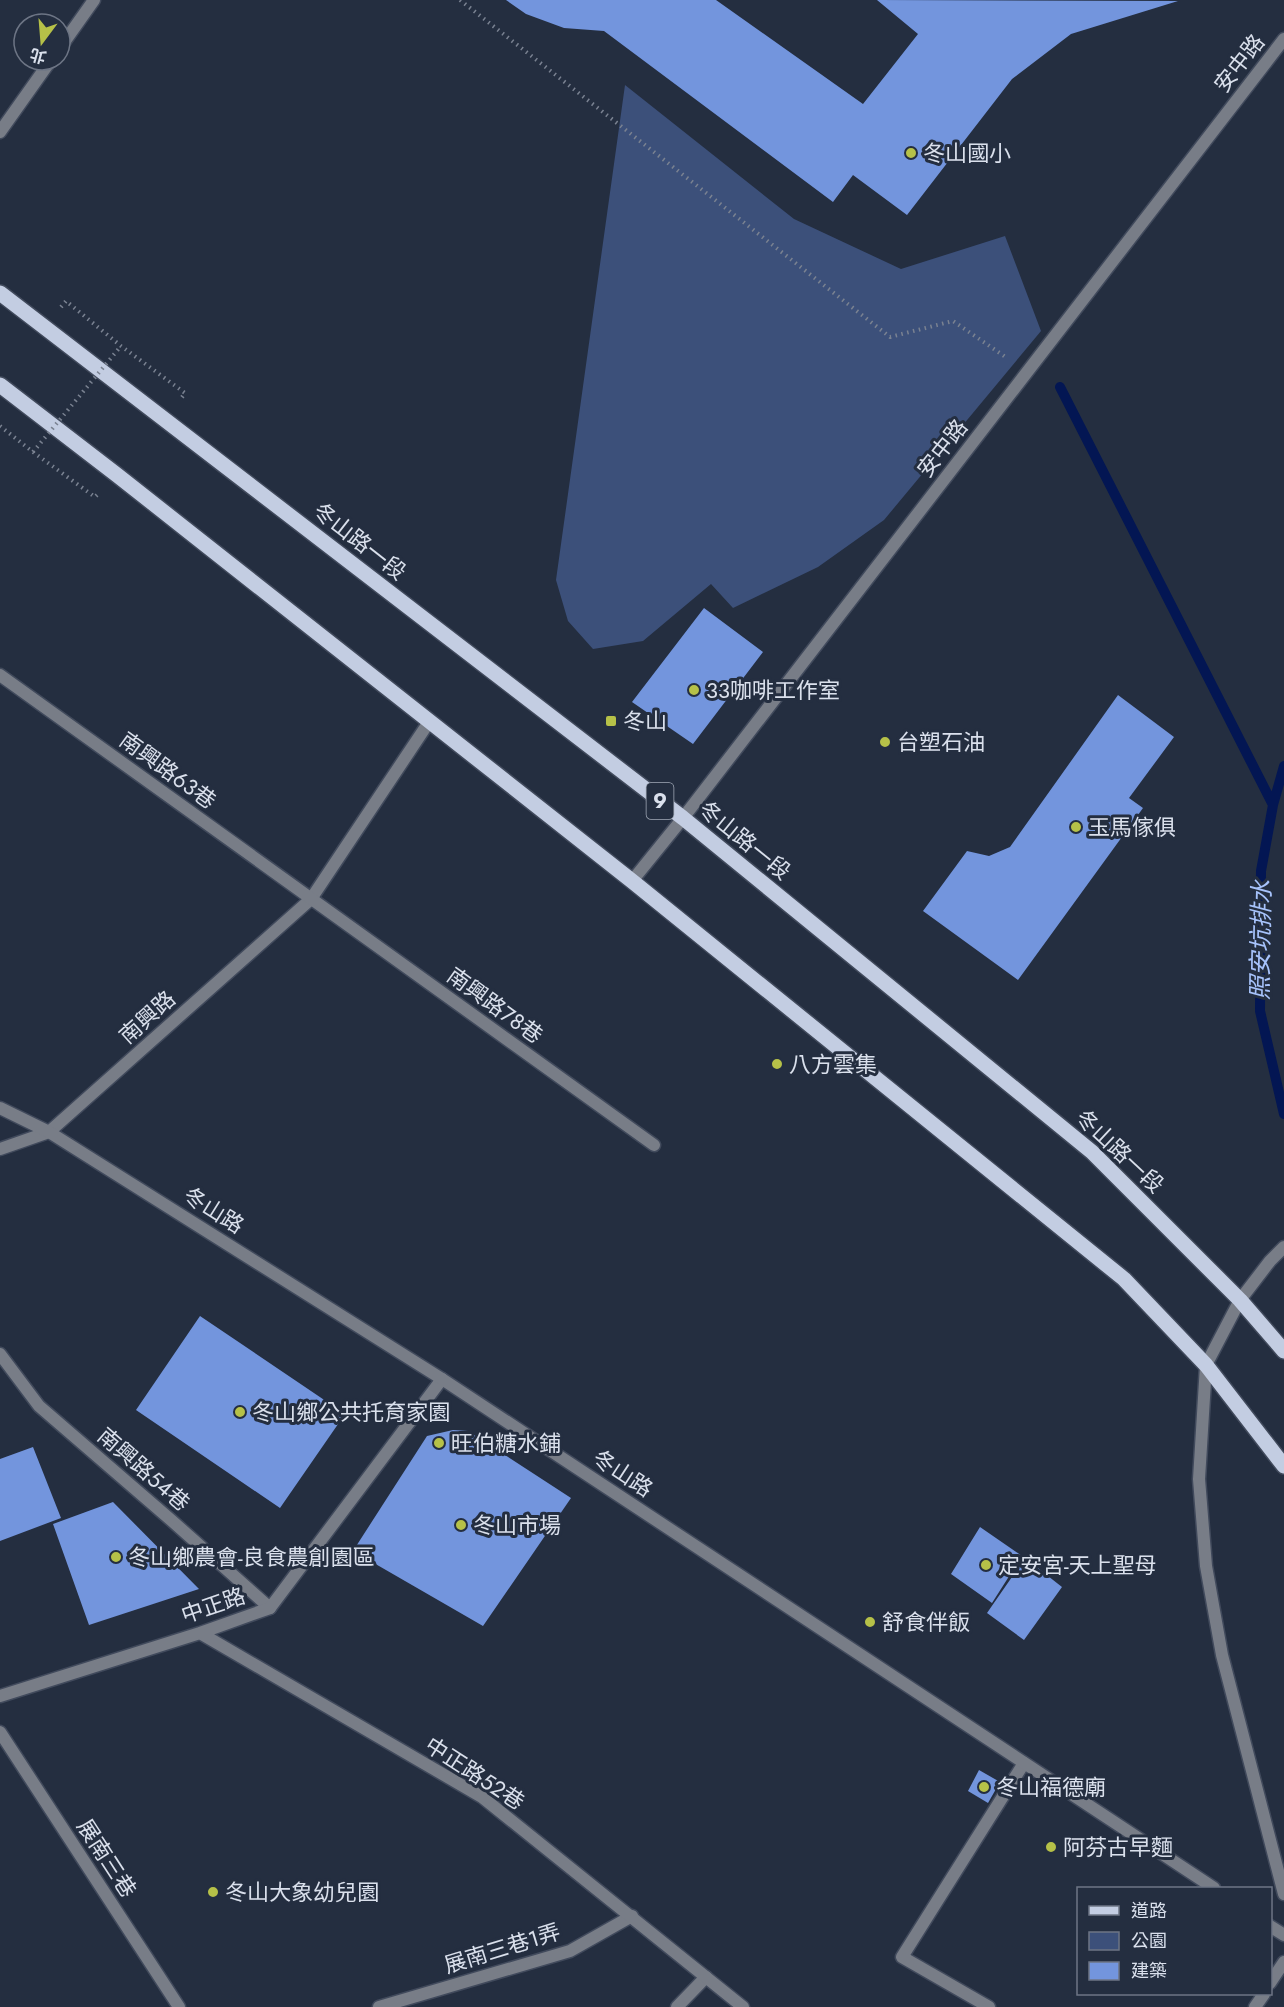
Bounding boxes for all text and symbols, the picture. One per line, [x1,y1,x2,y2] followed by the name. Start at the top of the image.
[12,12,72,72] north arrow
[1206,27,1272,99] street label: 安中路
[27,43,49,69] text: 北
[923,137,1011,169] place label: 冬山國小
[904,146,918,160] marker: 冬山國小
[909,412,975,484] street label: 安中路
[307,495,413,587] street label: 冬山路一段
[706,674,840,706] place label: 33咖啡工作室
[687,683,701,697] marker: 33咖啡工作室
[623,705,667,737] place label: 冬山
[604,714,618,728] marker: 冬山
[113,724,223,816] street label: 南興路63巷
[897,726,985,758] place label: 台塑石油
[878,735,892,749] marker: 台塑石油
[646,783,674,819] road number: 9
[692,793,798,887] street label: 冬山路一段
[1088,811,1176,843] place label: 玉馬傢俱
[1069,820,1083,834] marker: 玉馬傢俱
[1242,879,1279,1000] water label: 照安坑排水
[440,959,550,1051] street label: 南興路78巷
[112,983,182,1051] street label: 南興路
[789,1048,877,1080] place label: 八方雲集
[770,1057,784,1071] marker: 八方雲集
[1069,1102,1171,1200] street label: 冬山路一段
[178,1179,250,1241] street label: 冬山路
[252,1396,450,1428] place label: 冬山鄉公共托育家園
[233,1405,247,1419] marker: 冬山鄉公共托育家園
[91,1420,197,1518] street label: 南興路54巷
[451,1427,561,1459] place label: 旺伯糖水鋪
[432,1436,446,1450] marker: 旺伯糖水鋪
[587,1442,659,1504] street label: 冬山路
[473,1509,561,1541] place label: 冬山市場
[454,1518,468,1532] marker: 冬山市場
[128,1541,375,1573] place label: 冬山鄉農會-良食農創園區
[998,1549,1157,1581] place label: 定安宮-天上聖母
[109,1550,123,1564] marker: 冬山鄉農會-良食農創園區
[979,1558,993,1572] marker: 定安宮-天上聖母
[177,1579,249,1631] street label: 中正路
[882,1606,970,1638] place label: 舒食伴飯
[863,1615,877,1629] marker: 舒食伴飯
[419,1729,531,1817] street label: 中正路52巷
[996,1771,1106,1803] place label: 冬山福德廟
[977,1780,991,1794] marker: 冬山福德廟
[70,1812,144,1904] street label: 展南三巷
[1063,1831,1173,1863] place label: 阿芬古早麵
[1044,1840,1058,1854] marker: 阿芬古早麵
[225,1876,379,1908] place label: 冬山大象幼兒園
[206,1885,220,1899] marker: 冬山大象幼兒園
[1077,1887,1272,1995] legend
[1131,1898,1167,1924] text: 道路
[440,1915,564,1981] street label: 展南三巷1弄
[1131,1928,1167,1954] text: 公園
[1131,1958,1167,1984] text: 建築

